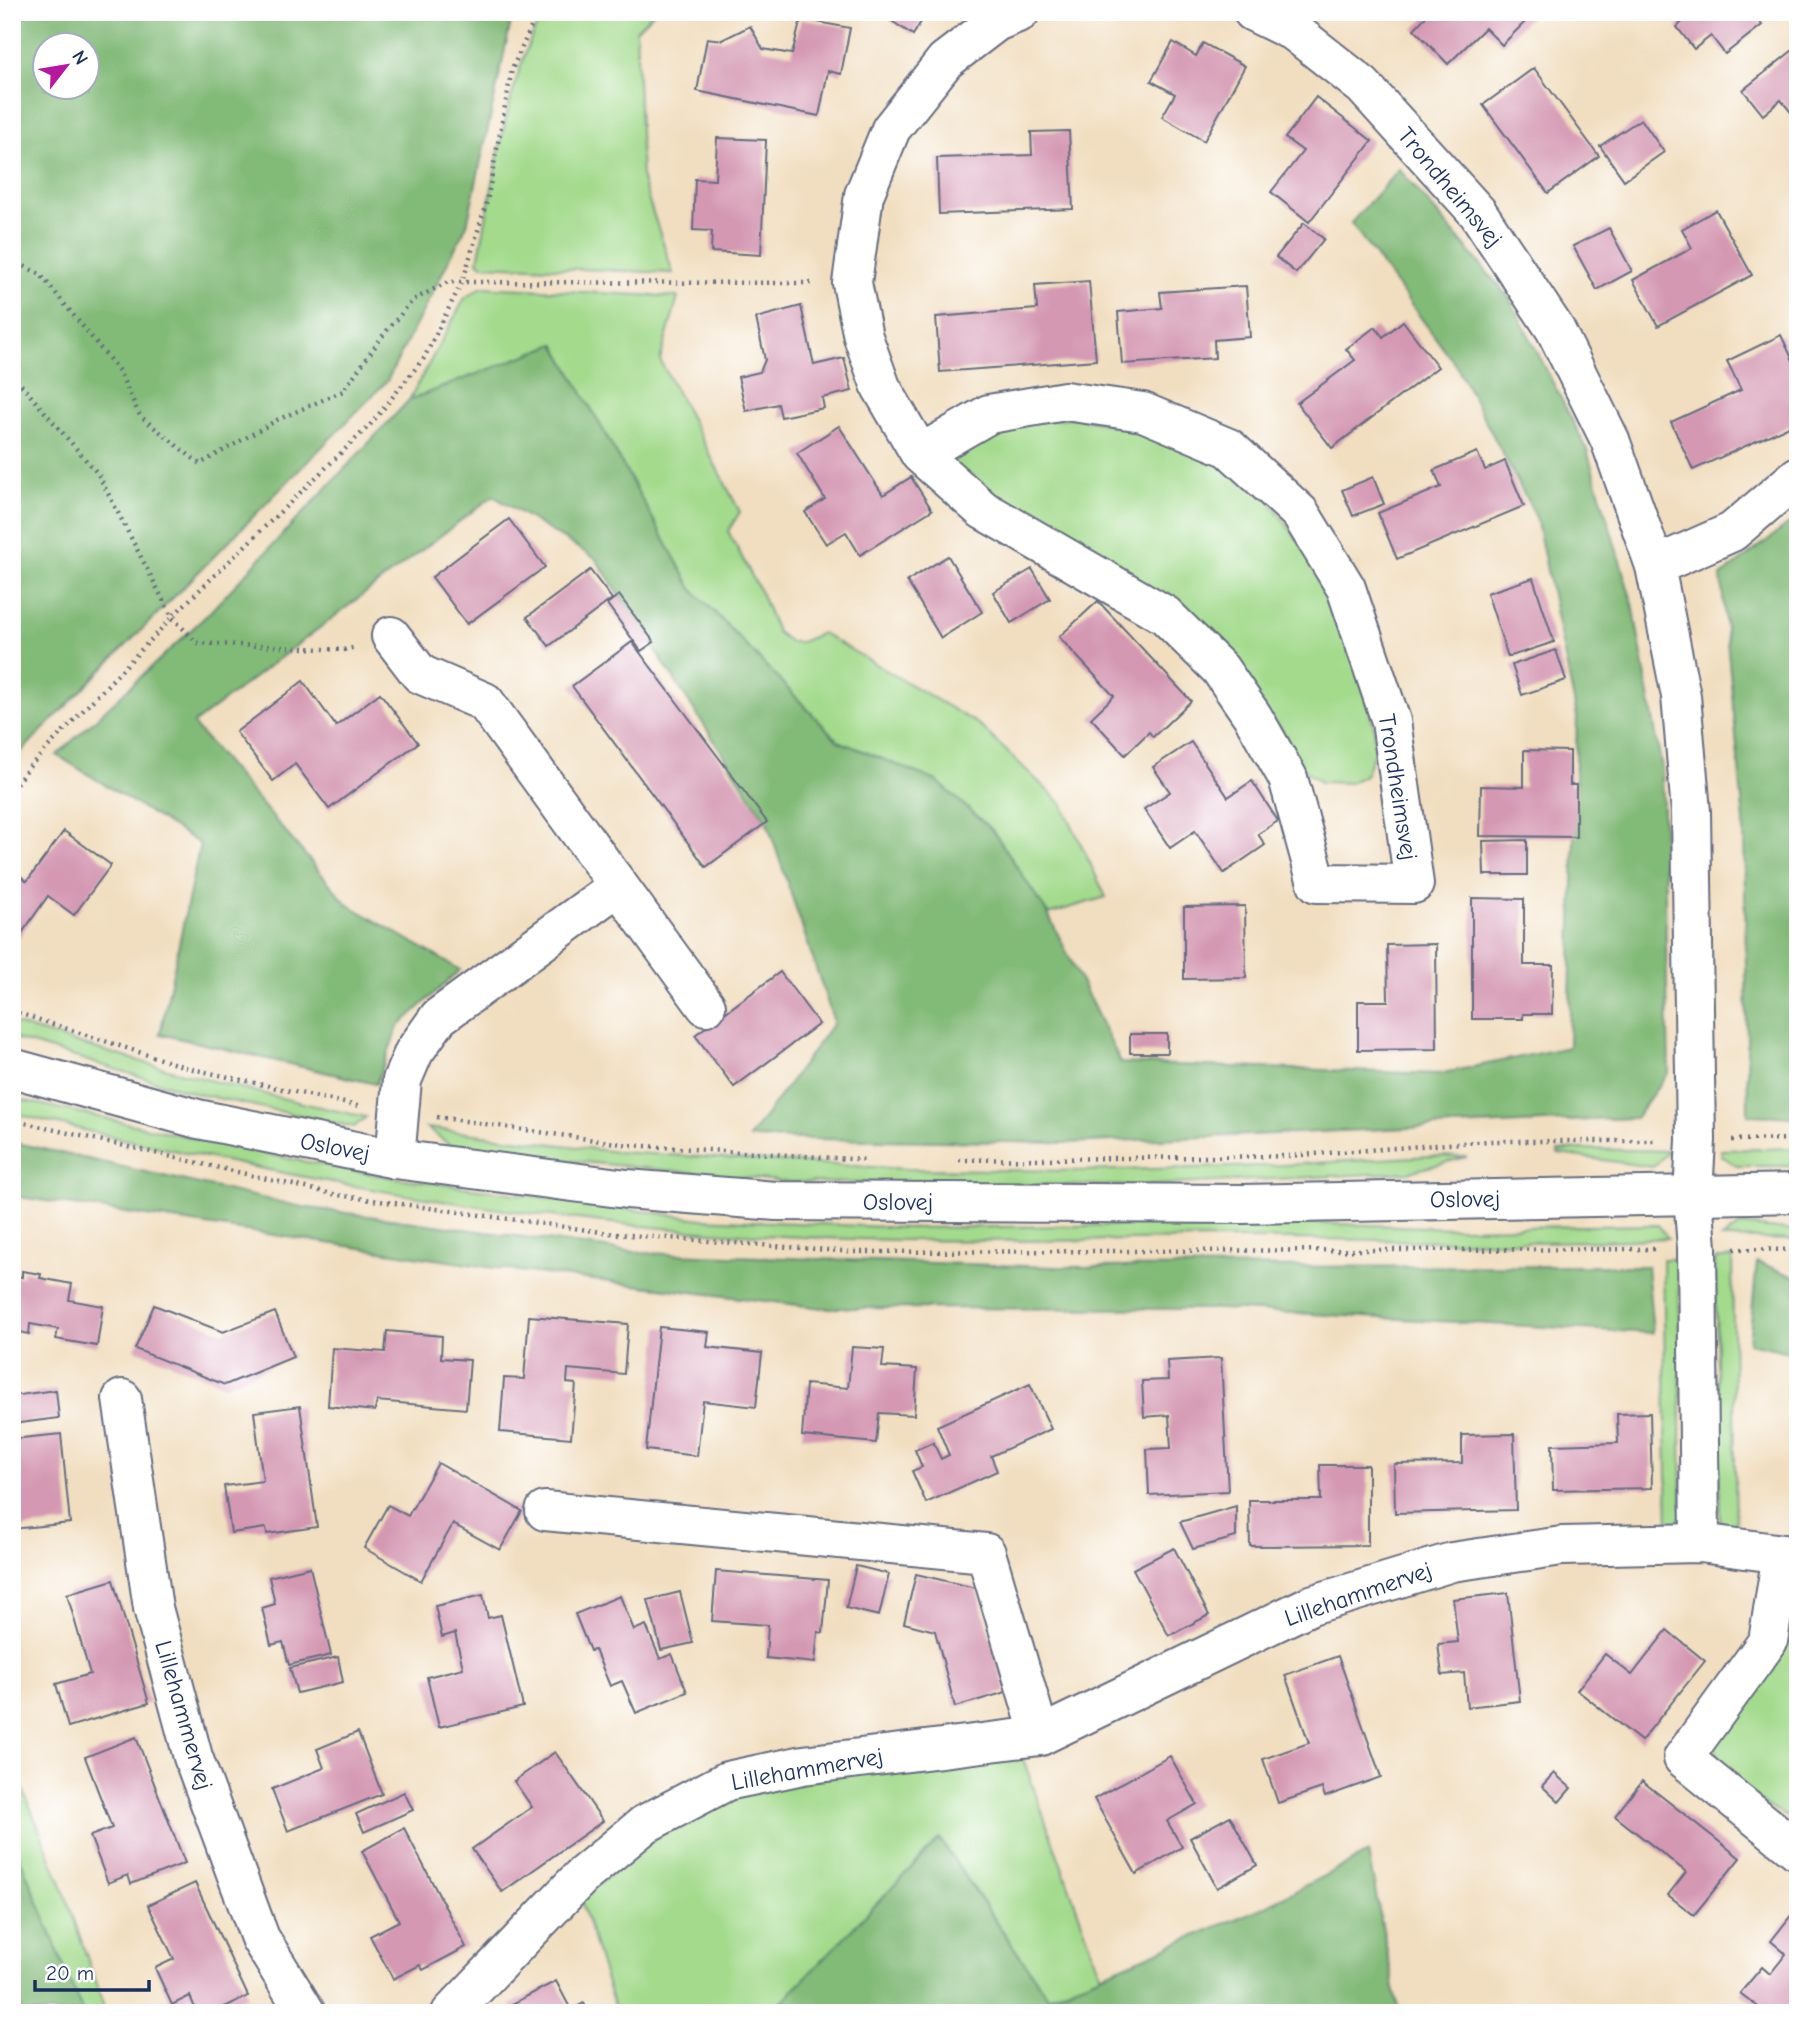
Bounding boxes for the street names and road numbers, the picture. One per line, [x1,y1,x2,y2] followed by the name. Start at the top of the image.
[1392,121,1508,253] street label: Trondheimsvej
[1373,712,1423,862] street label: Trondheimsvej
[298,1127,372,1167] street label: Oslovej
[1430,1184,1500,1214] street label: Oslovej
[863,1188,933,1216] street label: Oslovej
[1281,1556,1435,1632] street label: Lillehammervej
[149,1637,219,1793] street label: Lillehammervej
[729,1742,885,1796] street label: Lillehammervej

